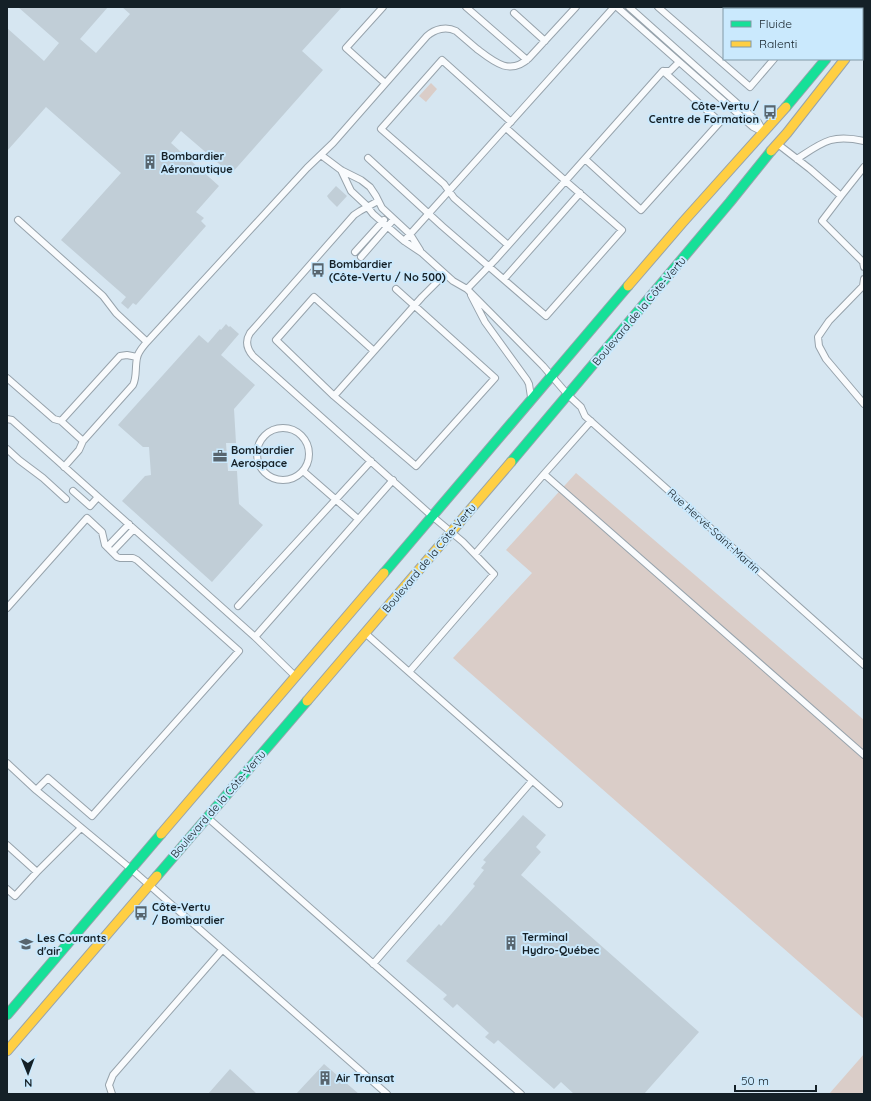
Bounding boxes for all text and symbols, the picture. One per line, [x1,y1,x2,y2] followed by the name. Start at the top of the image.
[723,8,863,60] legend
[759,16,792,31] text: Fluide
[759,36,797,51] text: Ralenti
[649,99,759,126] place label: Côte-Vertu / Centre de Formation
[762,104,778,120] bus stop icon: Côte-Vertu / Centre de Formation
[161,149,233,176] place label: Bombardier Aéronautique
[142,154,158,170] building icon: Bombardier Aéronautique
[589,254,689,368] street label: Boulevard de la Côte-Vertu
[329,257,446,284] place label: Bombardier (Côte-Vertu / No 500)
[310,262,326,278] bus stop icon: Bombardier (Côte-Vertu / No 500)
[231,443,295,470] place label: Bombardier Aerospace
[212,448,228,464] office icon: Bombardier Aerospace
[665,486,763,576] street label: Rue Hervé-Saint-Martin
[379,501,479,615] street label: Boulevard de la Côte-Vertu
[167,747,269,861] street label: Boulevard de la Côte-Vertu
[152,900,225,927] place label: Côte-Vertu / Bombardier
[133,905,149,921] bus stop icon: Côte-Vertu / Bombardier
[522,930,600,957] place label: Terminal Hydro-Québec
[37,931,106,958] place label: Les Courants d'air
[503,935,519,951] building icon: Terminal Hydro-Québec
[18,936,34,952] school or university icon: Les Courants d'air
[8,1053,48,1093] north arrow
[735,1067,816,1093] scale bar
[317,1070,333,1086] building icon: Air Transat
[336,1071,395,1085] place label: Air Transat
[741,1073,769,1088] text: 50 m
[24,1076,32,1090] text: N

